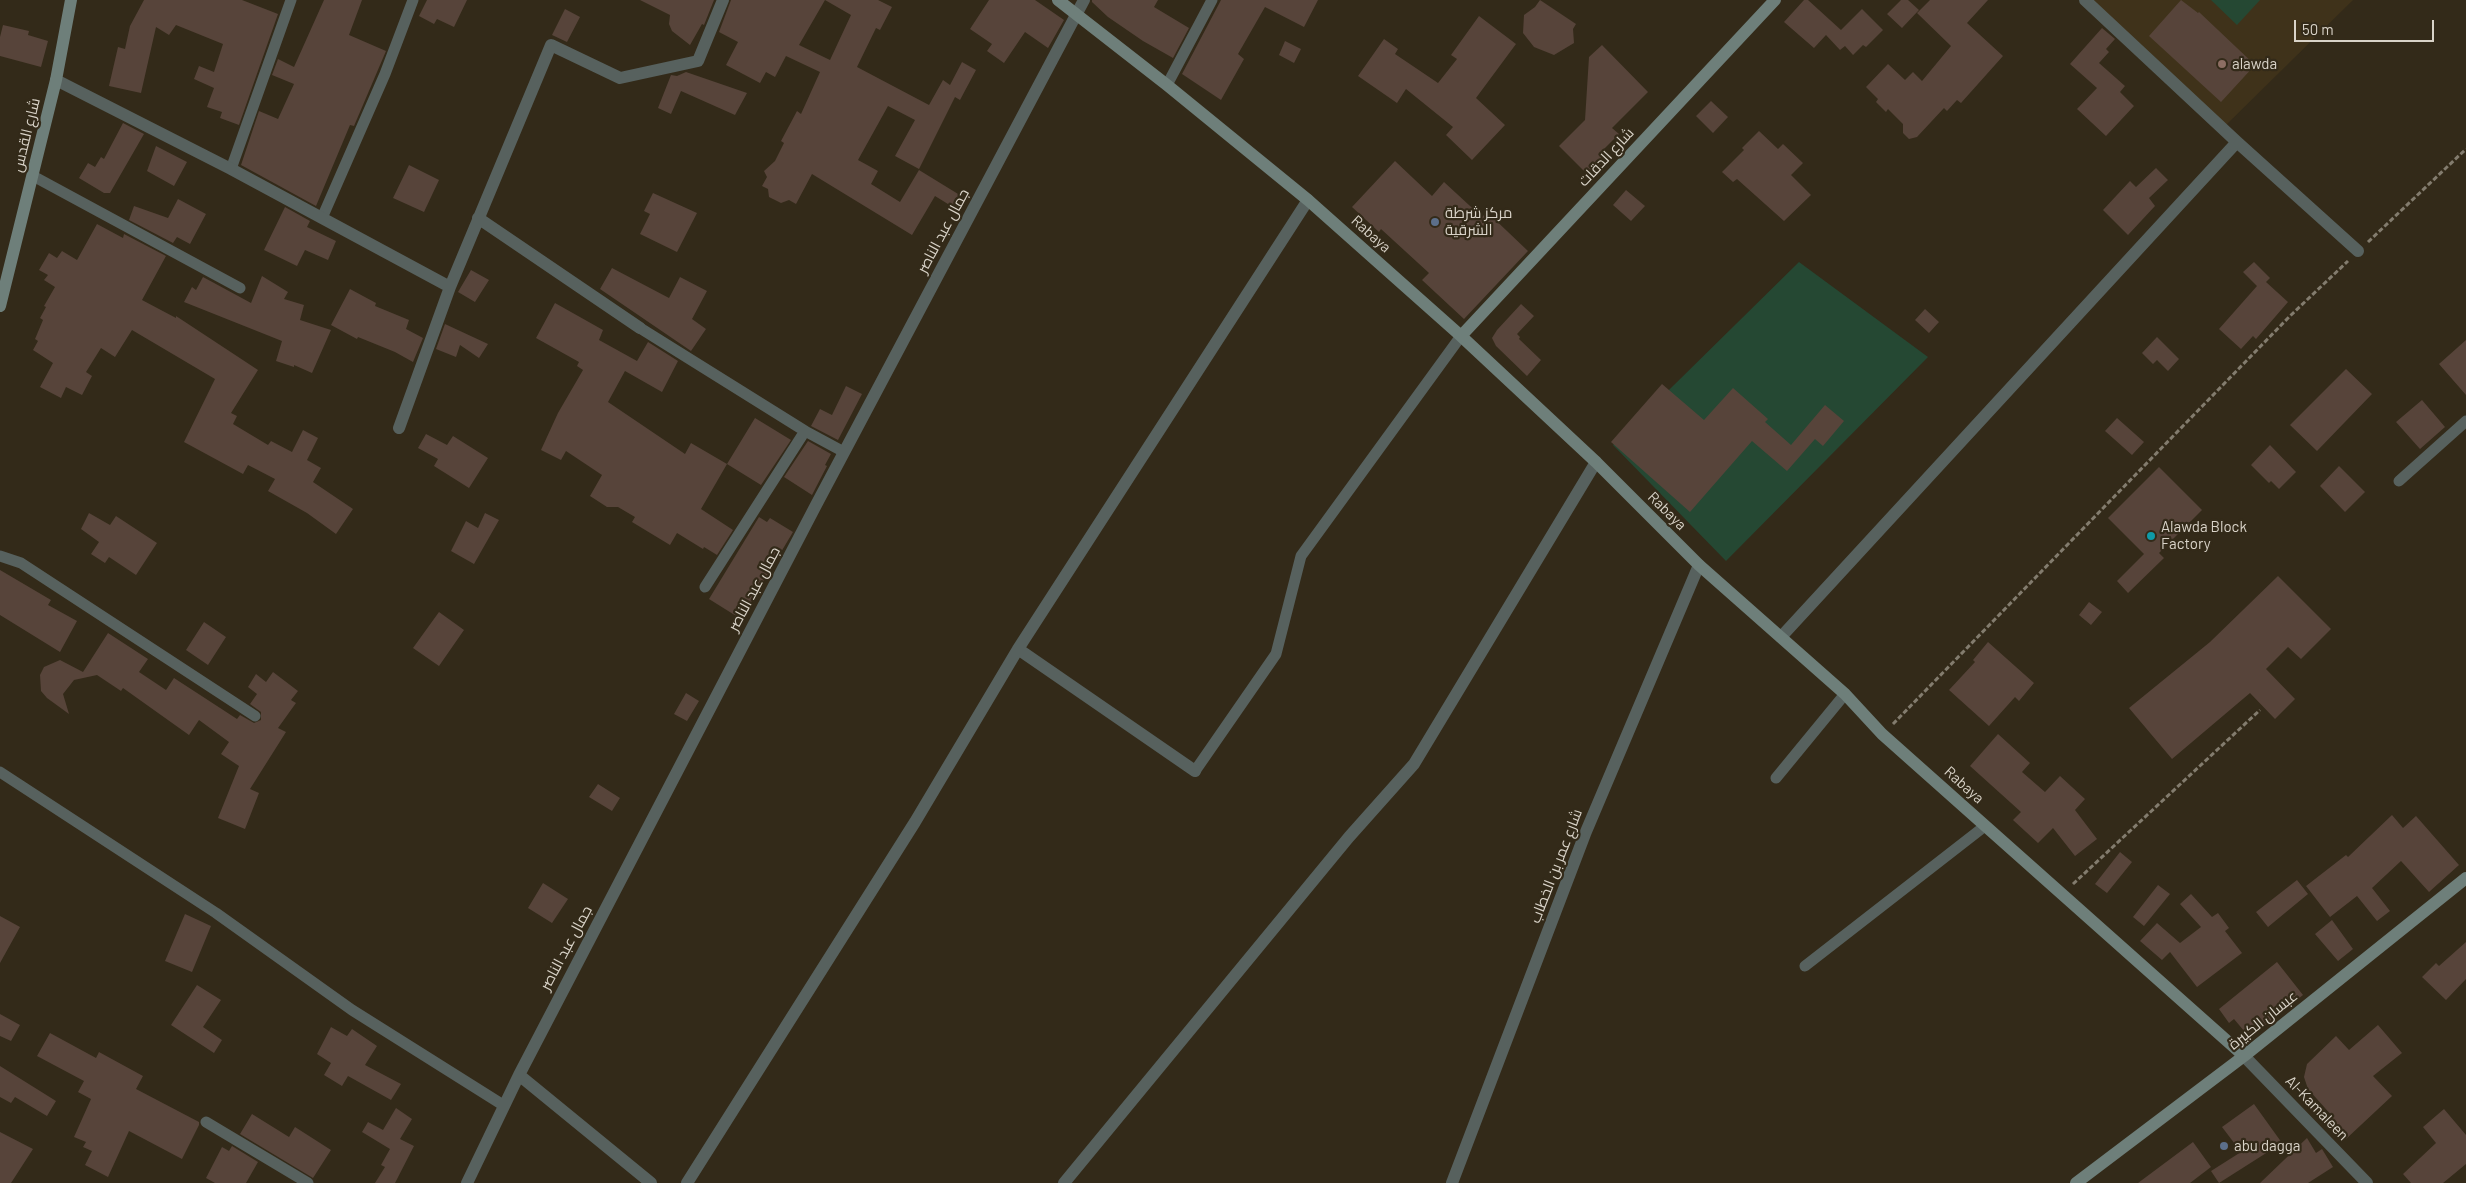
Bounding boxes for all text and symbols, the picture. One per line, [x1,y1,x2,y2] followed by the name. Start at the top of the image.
[2296,10,2436,42] scale bar
[2302,20,2334,38] text: 50 m
[2232,55,2277,73] place label: alawda
[2216,58,2228,70] marker: alawda
[8,96,44,174] street label: شارع القدس
[1574,124,1638,190] street label: شارع الدقات
[913,186,973,276] street label: جمال عبد الناصر
[1445,204,1512,239] place label: مركز شرطة الشرقية
[1348,212,1394,256] street label: Rabaya
[1429,216,1441,228] marker: مركز شرطة الشرقية
[1644,488,1690,534] street label: Rabaya
[2161,518,2247,553] place label: Alawda Block Factory
[2145,530,2157,542] marker: Alawda Block Factory
[724,544,784,634] street label: جمال عبد الناصر
[1941,763,1987,807] street label: Rabaya
[1526,806,1586,926] street label: شارع عمر بن الخطاب
[536,903,596,993] street label: جمال عبد الناصر
[2225,987,2301,1053] street label: عبسان الكبيرة
[2282,1072,2352,1144] street label: Al-Kamaleen
[2234,1137,2300,1155] place label: abu dagga
[2218,1140,2230,1152] marker: abu dagga

